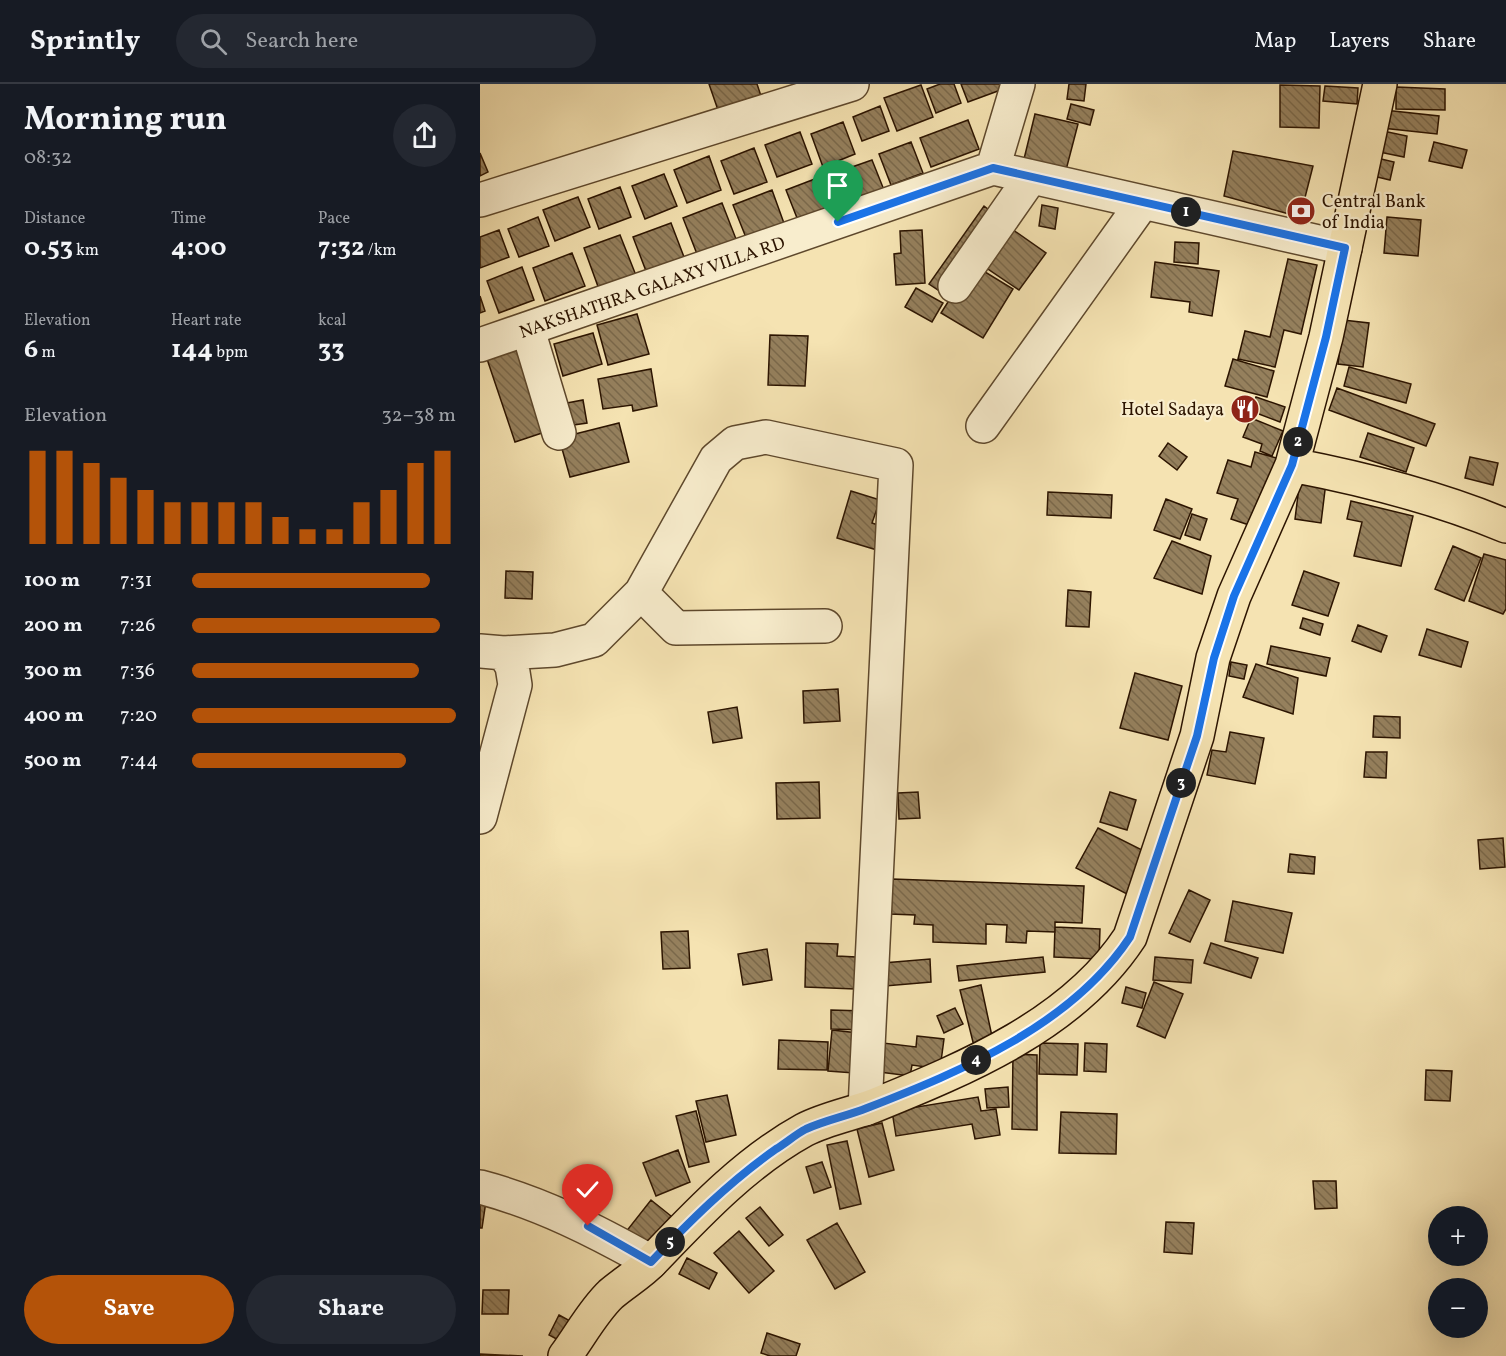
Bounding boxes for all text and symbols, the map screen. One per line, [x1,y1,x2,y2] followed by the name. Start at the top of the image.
[176,14,596,68] search box
[30,22,140,61] text: Sprintly
[197,25,230,58] icon: search
[245,26,358,57] text: Search here
[1254,27,1296,56] text: Map
[1329,27,1390,56] text: Layers
[1423,27,1476,56] text: Share
[24,98,227,144] text: Morning run
[393,104,456,167] button: share
[24,144,72,172] text: 08:32
[812,160,863,222] pin
[821,169,854,202] icon: arrive
[1322,190,1426,236] place label: Central Bank of India
[1285,195,1317,227] bank icon: Central Bank of India
[1171,197,1201,227] pin: 1
[1183,201,1189,223] text: 1
[24,208,85,230] text: Distance
[171,208,206,230] text: Time
[318,208,350,230] text: Pace
[24,230,73,266] text: 0.53
[171,230,226,266] text: 4:00
[318,230,365,266] text: 7:32
[516,231,789,346] street label: NAKSHATHRA GALAXY VILLA RD
[73,240,99,262] text: km
[365,240,397,262] text: /km
[24,310,91,332] text: Elevation
[171,310,242,332] text: Heart rate
[318,310,346,332] text: kcal
[24,332,38,368] text: 6
[171,332,213,368] text: 144
[318,332,344,368] text: 33
[38,342,56,364] text: m
[213,342,248,364] text: bpm
[1229,393,1261,425] restaurant icon: Hotel Sadaya
[1121,398,1224,423] place label: Hotel Sadaya
[24,402,107,430] text: Elevation
[382,402,456,430] text: 32–38 m
[1283,427,1313,457] pin: 2
[1294,431,1302,453] text: 2
[24,567,80,595] text: 100 m
[120,567,152,595] text: 7:31
[24,612,82,640] text: 200 m
[120,612,155,640] text: 7:26
[24,657,82,685] text: 300 m
[120,657,155,685] text: 7:36
[24,702,84,730] text: 400 m
[120,702,157,730] text: 7:20
[24,747,82,775] text: 500 m
[120,747,158,775] text: 7:44
[1166,768,1196,798] pin: 3
[1177,772,1185,794] text: 3
[961,1045,991,1075] pin: 4
[971,1049,981,1071] text: 4
[562,1164,613,1226] pin
[571,1173,604,1206] icon: check
[1428,1206,1488,1338] map controls
[1428,1206,1488,1266] button: +
[655,1227,685,1257] pin: 5
[666,1231,674,1253] text: 5
[24,1275,234,1344] button: Save
[246,1275,456,1344] button: Share
[1428,1278,1488,1338] button: −

